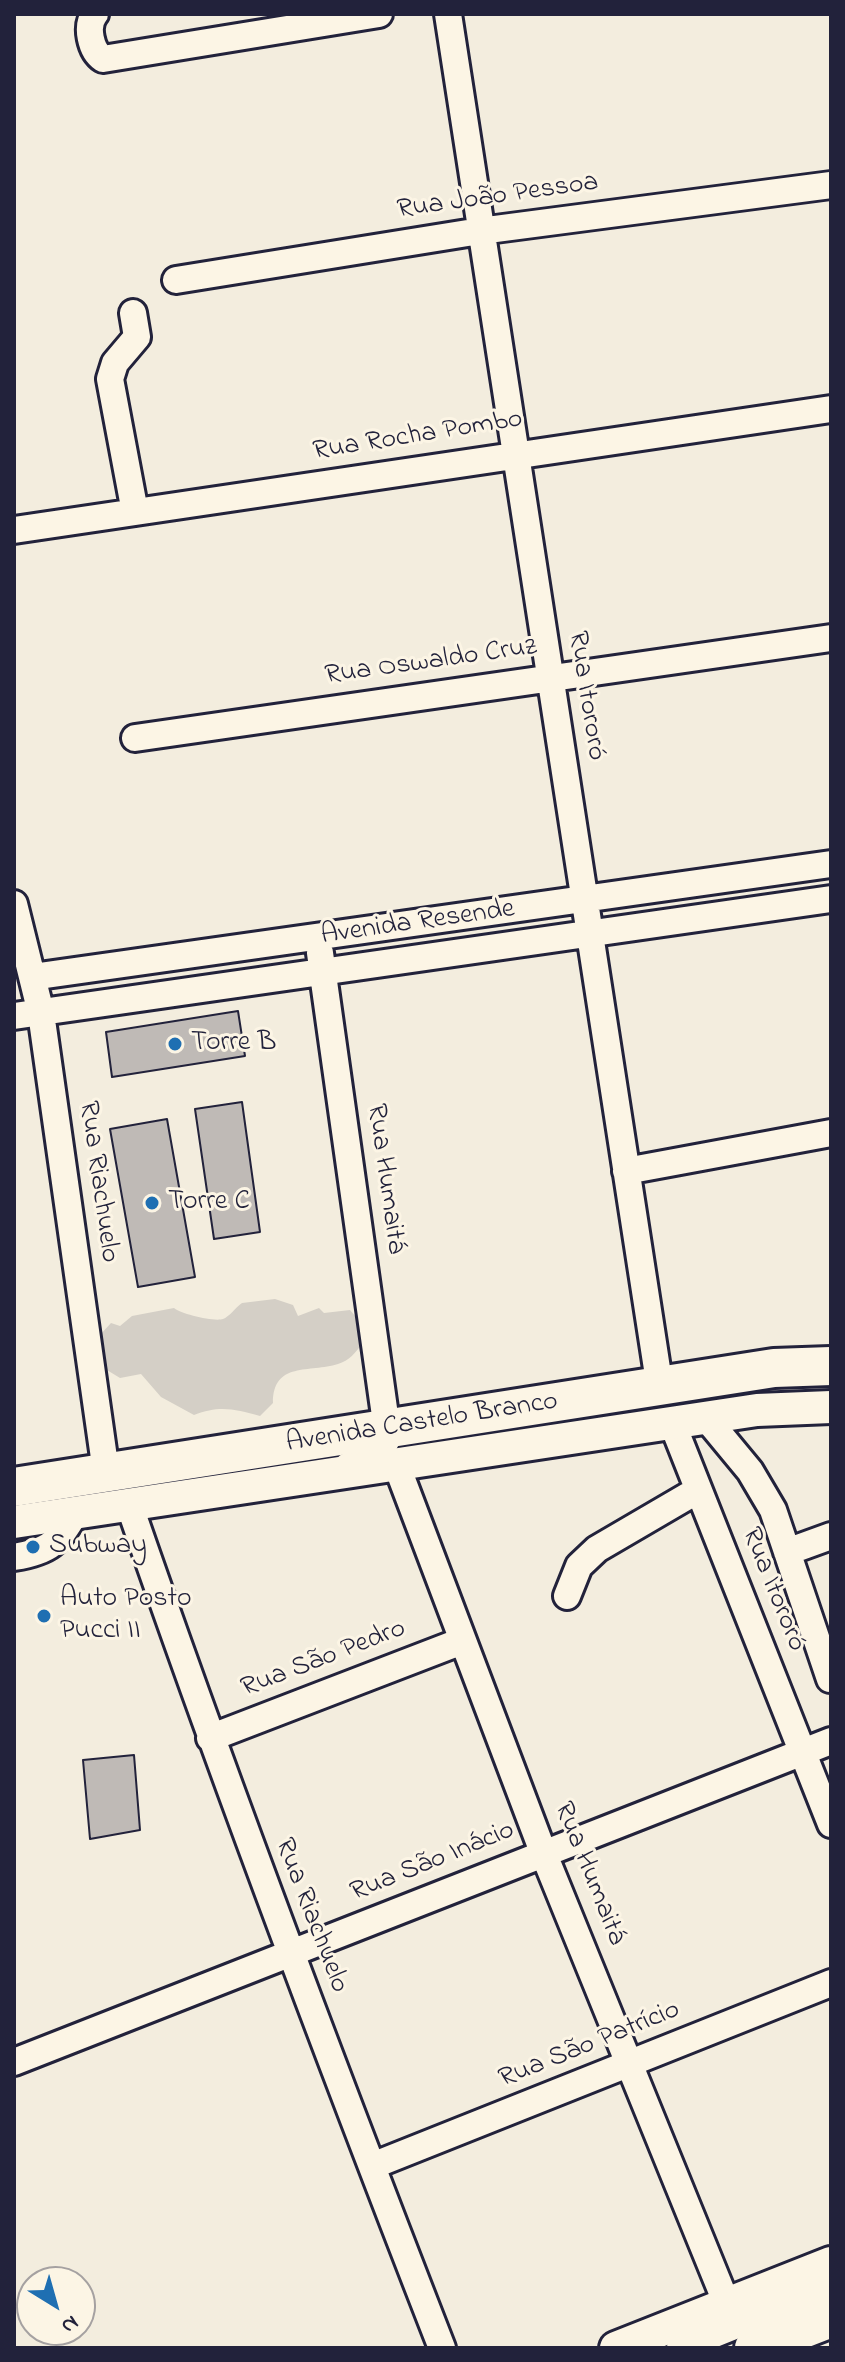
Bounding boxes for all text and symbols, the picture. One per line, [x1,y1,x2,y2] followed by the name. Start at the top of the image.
[395,167,601,229] street label: Rua João Pessoa
[311,404,525,470] street label: Rua Rocha Pombo
[558,629,612,763] street label: Rua Itororó
[323,632,539,694] street label: Rua Oswaldo Cruz
[319,894,517,954] street label: Avenida Resende
[191,1027,276,1061] place label: Torre B
[166,1035,184,1053] marker: Torre B
[69,1099,125,1265] street label: Rua Riachuelo
[357,1102,411,1256] street label: Rua Humaitá
[168,1186,250,1220] place label: Torre C
[143,1194,161,1212] marker: Torre C
[284,1386,560,1462] street label: Avenida Castelo Branco
[732,1523,812,1657] street label: Rua Itororó
[49,1530,147,1564] place label: Subway
[24,1538,42,1556] marker: Subway
[60,1583,191,1649] place label: Auto Posto Pucci II
[35,1607,53,1625] marker: Auto Posto Pucci II
[237,1613,411,1707] street label: Rua São Pedro
[544,1798,632,1950] street label: Rua Humaitá
[346,1815,520,1911] street label: Rua São Inácio
[265,1834,355,1998] street label: Rua Riachuelo
[495,1994,685,2098] street label: Rua São Patrício
[16,2266,96,2346] north arrow
[54,2306,85,2341] text: N

